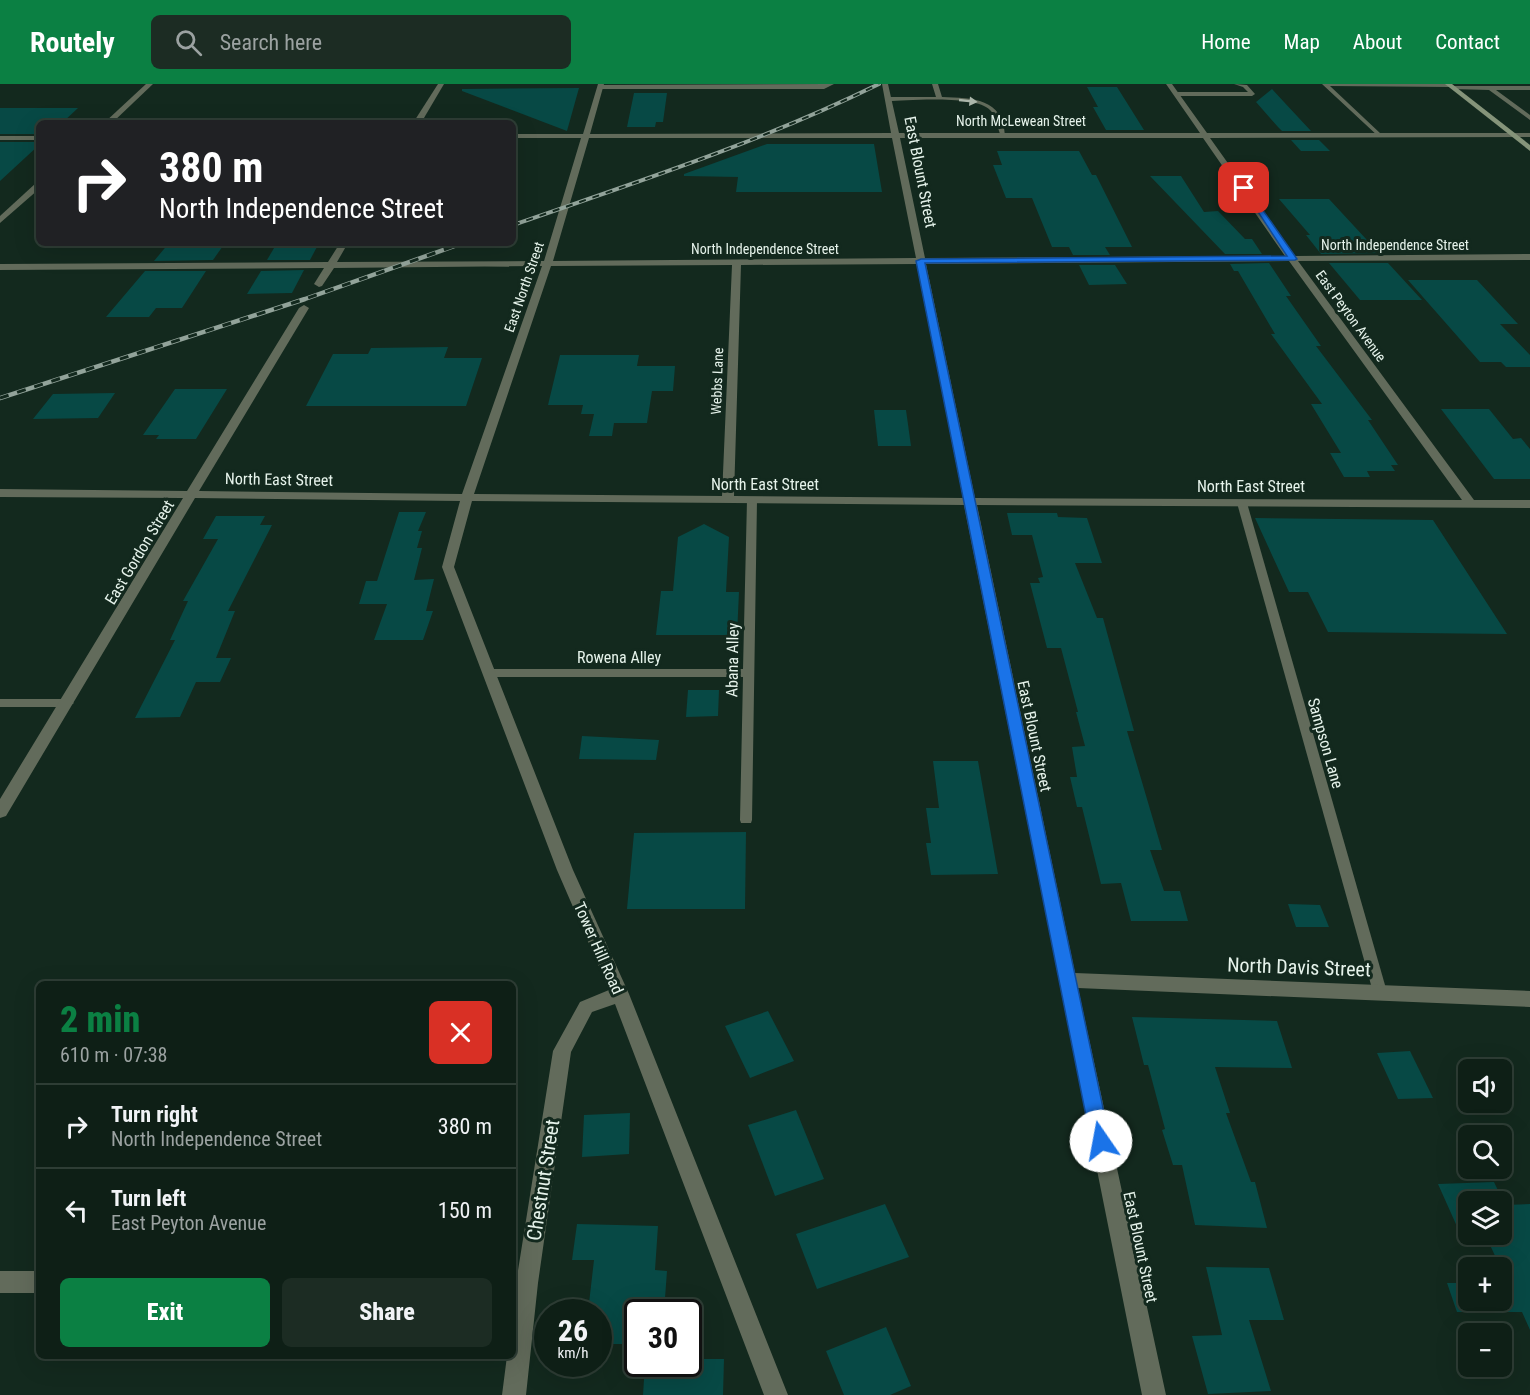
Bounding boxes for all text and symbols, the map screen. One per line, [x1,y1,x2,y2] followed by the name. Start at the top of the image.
[151,15,571,69] search box
[30,26,115,59] text: Routely
[172,26,205,59] icon: search
[220,30,322,55] text: Search here
[1201,30,1251,54] text: Home
[1284,30,1320,54] text: Map
[1353,30,1402,54] text: About
[1435,30,1500,54] text: Contact
[958,96,977,106] one-way arrow
[956,113,1086,129] street label: North McLewean Street
[900,115,941,230] street label: East Blount Street
[159,143,264,192] text: 380 m
[60,144,138,222] icon: right
[1218,162,1269,213] pin
[1227,171,1260,204] icon: arrive
[159,193,444,225] text: North Independence Street
[1321,237,1469,253] street label: North Independence Street
[501,240,547,334] street label: East North Street
[691,241,839,257] street label: North Independence Street
[1313,267,1390,365] street label: East Peyton Avenue
[708,347,726,415] street label: Webbs Lane
[225,469,333,490] street label: North East Street
[711,475,819,494] street label: North East Street
[1197,477,1305,496] street label: North East Street
[101,496,178,608] street label: East Gordon Street
[722,622,743,697] street label: Abana Alley
[577,648,661,667] street label: Rowena Alley
[1013,679,1056,794] street label: East Blount Street
[1304,696,1347,791] street label: Sampson Lane
[570,899,627,997] street label: Tower Hill Road
[1227,952,1371,982] street label: North Davis Street
[60,999,140,1041] text: 2 min
[429,1001,492,1064] button: close
[60,1043,167,1067] text: 610 m · 07:38
[1458,1059,1512,1377] map controls
[1458,1059,1512,1113] button: sound
[111,1102,198,1127] text: Turn right
[1069,1109,1133,1173] position arrow
[60,1110,93,1143] icon: right
[438,1114,492,1139] text: 380 m
[522,1118,564,1242] street label: Chestnut Street
[1458,1125,1512,1179] button: search
[111,1127,322,1151] text: North Independence Street
[111,1186,186,1211] text: Turn left
[1119,1190,1162,1305] street label: East Blount Street
[1458,1191,1512,1245] button: layers
[60,1194,93,1227] icon: left
[438,1198,492,1223] text: 150 m
[111,1211,266,1235] text: East Peyton Avenue
[1458,1257,1512,1311] button: +
[60,1278,270,1347] button: Exit
[282,1278,492,1347] button: Share
[624,1299,702,1377] speed limit sign: 30
[558,1313,588,1348] text: 26
[1458,1323,1512,1377] button: −
[558,1344,588,1362] text: km/h

